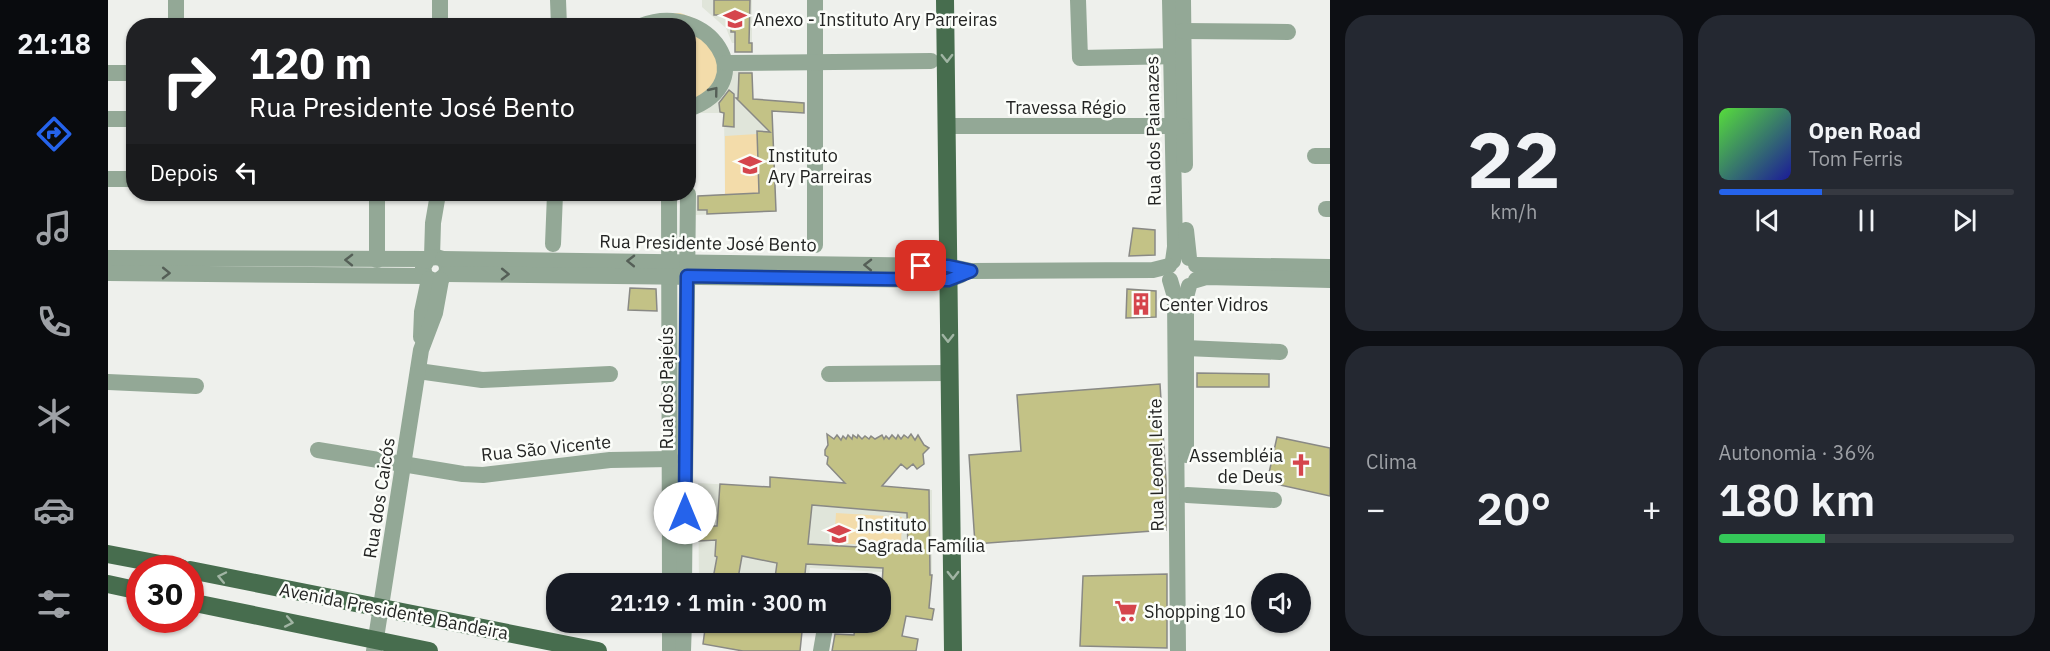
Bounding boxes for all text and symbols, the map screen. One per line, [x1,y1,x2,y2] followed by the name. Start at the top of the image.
[722,6,748,32] school or university icon: Anexo - Instituto Ary Parreiras
[753,8,997,31] place label: Anexo - Instituto Ary Parreiras
[17,26,91,61] text: 21:18
[249,36,372,91] text: 120 m
[150,42,228,120] icon: right
[940,54,953,63] one-way arrow
[1140,56,1166,206] street label: Rua dos Paianazes
[706,87,717,98] one-way arrow
[249,89,575,124] text: Rua Presidente José Bento
[1006,96,1126,119] street label: Travessa Régio
[1467,108,1561,209] text: 22
[33,113,75,155] icon: directions
[1809,116,1921,145] text: Open Road
[768,144,872,188] place label: Instituto Ary Parreiras
[1809,145,1903,172] text: Tom Ferris
[737,152,763,178] school or university icon: Instituto Ary Parreiras
[230,156,263,189] icon: left
[150,158,218,187] text: Depois
[1490,198,1537,225] text: km/h
[1751,204,1784,237] icon: previous
[1850,204,1883,237] icon: pause
[1948,204,1981,237] icon: next
[33,207,75,249] icon: music
[599,230,817,256] street label: Rua Presidente José Bento
[895,240,946,291] pin
[904,249,937,282] icon: arrive
[344,254,353,266] one-way arrow
[627,255,636,267] one-way arrow
[864,258,873,271] one-way arrow
[162,267,171,279] one-way arrow
[501,268,510,281] one-way arrow
[1128,291,1154,317] building icon: Center Vidros
[1159,293,1269,316] place label: Center Vidros
[33,301,75,343] icon: phone
[655,327,678,449] street label: Rua dos Pajeús
[942,334,954,343] one-way arrow
[33,395,75,437] icon: climate
[1143,398,1169,532] street label: Rua Leonel Leite
[480,430,612,466] street label: Rua São Vicente
[358,436,400,560] street label: Rua dos Caicós
[1719,439,1875,466] text: Autonomia · 36%
[1189,444,1283,488] place label: Assembléia de Deus
[1366,448,1417,475] text: Clima
[1288,452,1314,478] church icon: Assembléia de Deus
[1719,470,1875,528] text: 180 km
[1476,479,1551,537] text: 20°
[653,481,717,545] position arrow
[1366,487,1386,530] text: −
[1642,487,1661,530] text: +
[33,489,75,531] icon: car
[857,513,986,557] place label: Instituto Sagrada Família
[826,521,852,547] school or university icon: Instituto Sagrada Família
[126,555,204,633] speed limit sign: 30
[217,571,227,584] one-way arrow
[947,571,959,580] one-way arrow
[1251,573,1311,633] map controls
[1251,573,1311,633] button: sound
[278,578,511,645] street label: Avenida Presidente Bandeira
[33,583,75,625] icon: filters
[610,588,827,617] text: 21:19 · 1 min · 300 m
[1113,598,1139,624] supermarket icon: Shopping 10
[1144,600,1246,623] place label: Shopping 10
[284,615,294,628] one-way arrow

